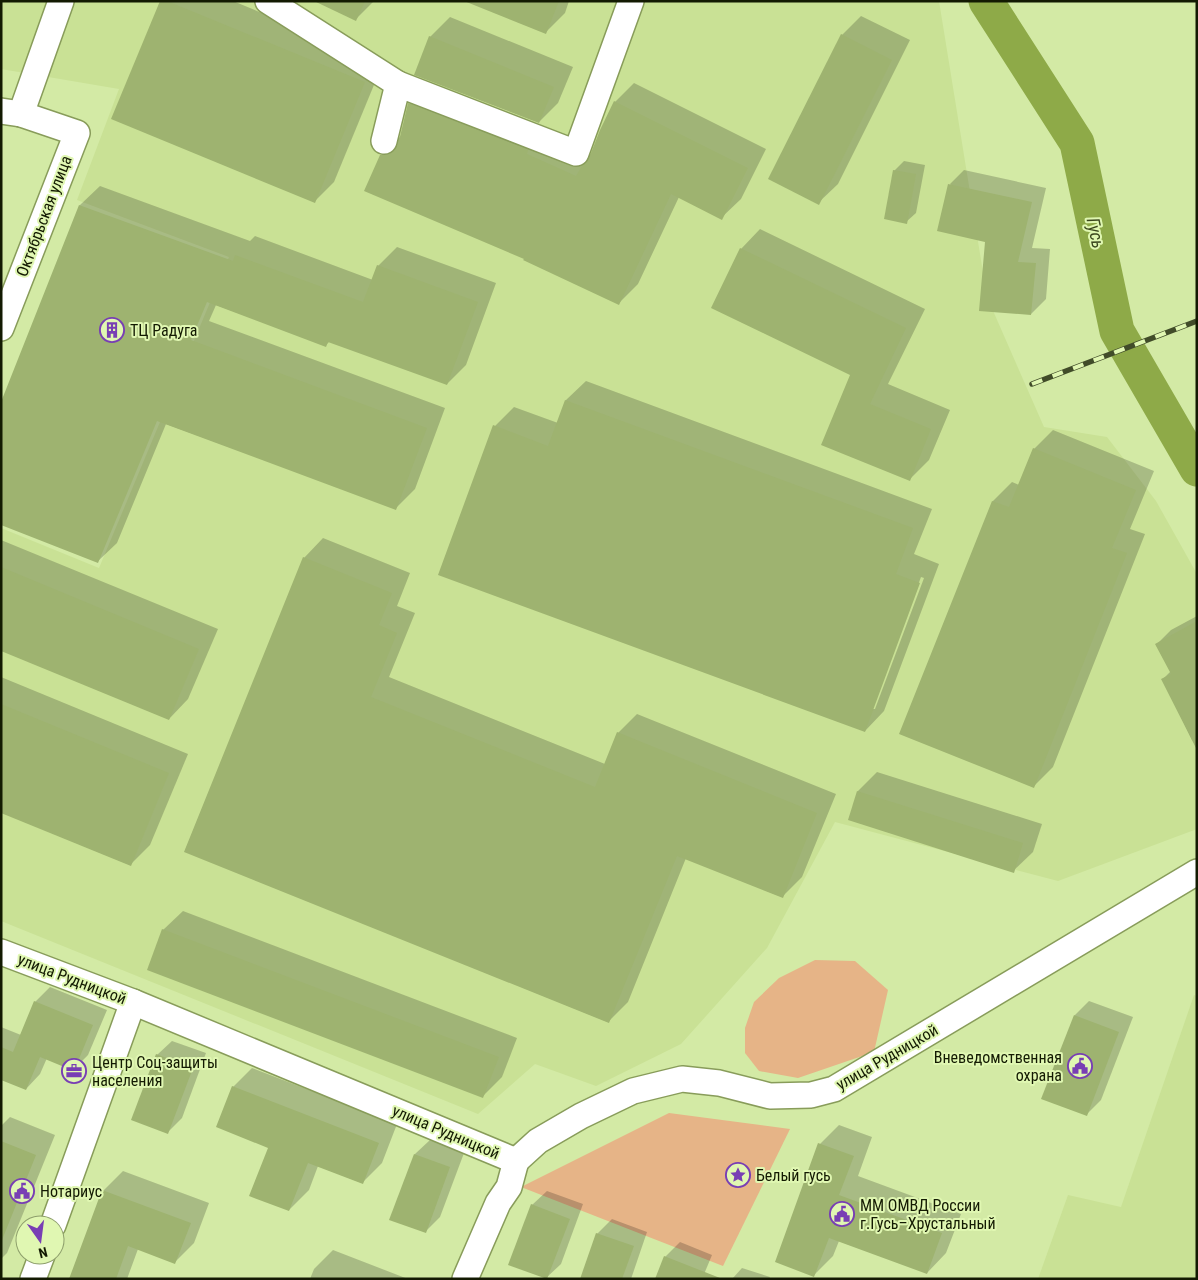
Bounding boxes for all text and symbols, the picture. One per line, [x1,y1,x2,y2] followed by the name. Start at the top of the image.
[12,153,76,279] street label: Октябрьская улица
[1083,216,1109,250] water label: Гусь
[99,317,125,343] building icon: ТЦ Радуга
[130,321,198,340] place label: ТЦ Радуга
[15,950,129,1008] street label: улица Рудницкой
[833,1020,941,1094] street label: улица Рудницкой
[934,1048,1062,1085] place label: Вневедомственная охрана
[92,1053,218,1090] place label: Центр Соц-защиты населения
[1067,1053,1093,1079] public building icon: Вневедомственная охрана
[61,1058,87,1084] office icon: Центр Соц-защиты населения
[390,1101,502,1163] street label: улица Рудницкой
[725,1162,751,1188] place icon: Белый гусь
[756,1166,831,1185] place label: Белый гусь
[9,1178,35,1204] public building icon: Нотариус
[40,1182,102,1201] place label: Нотариус
[860,1196,996,1233] place label: ММ ОМВД России г.Гусь–Хрустальный
[829,1201,855,1227] public building icon: ММ ОМВД России г.Гусь–Хрустальный
[15,1215,65,1265] north arrow
[37,1244,49,1261] text: N

